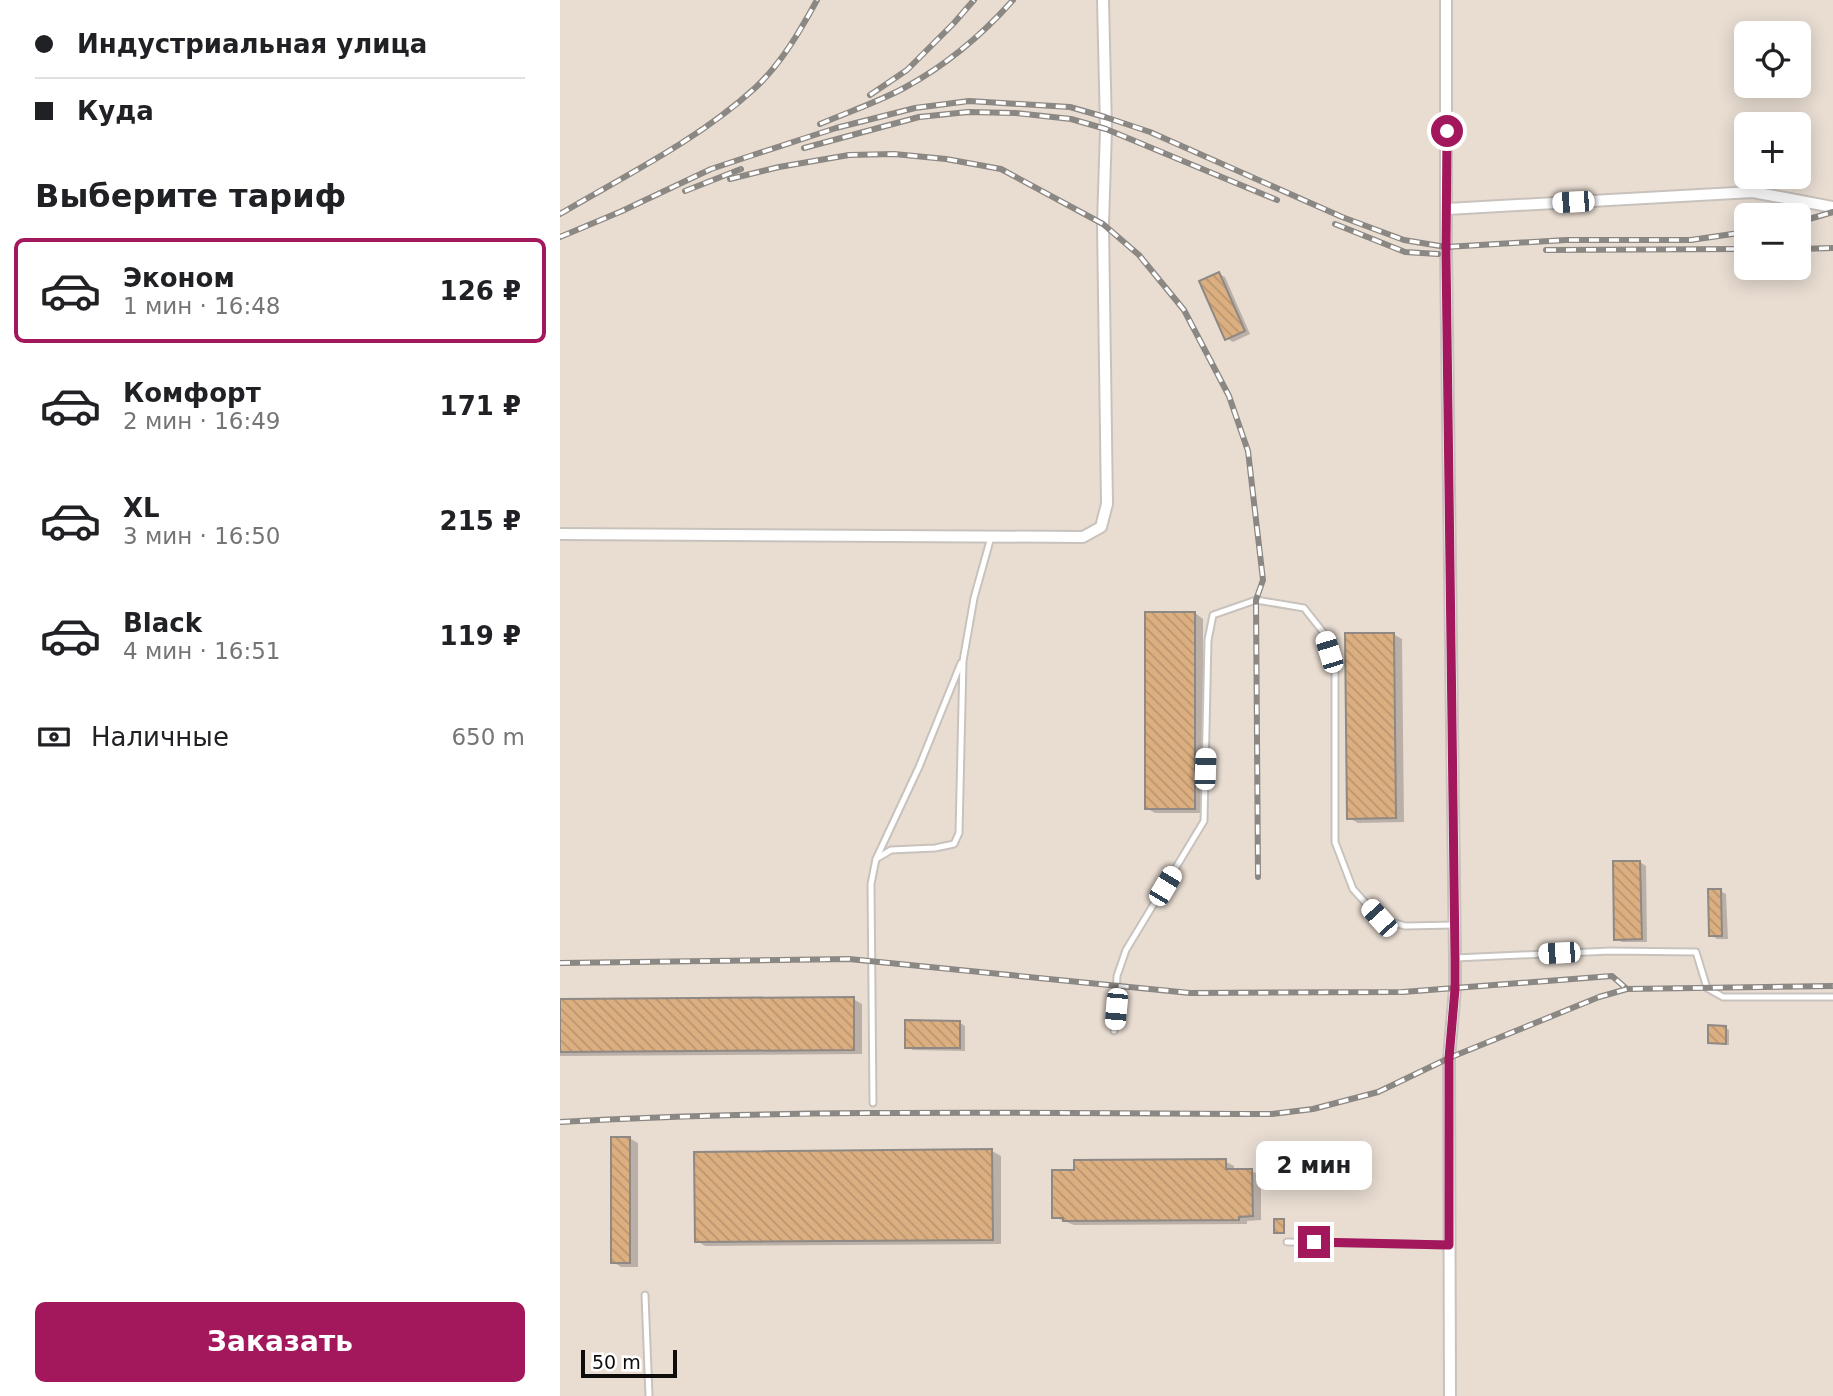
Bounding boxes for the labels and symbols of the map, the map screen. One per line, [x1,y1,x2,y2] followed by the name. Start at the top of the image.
[1431,115,1463,147] route start
[1552,190,1595,214] car
[1313,629,1346,675] car
[1194,748,1217,790] car
[1146,863,1185,909] car
[1358,895,1401,941] car
[1538,941,1581,965] car
[1104,987,1129,1031] car
[1256,1140,1372,1190] callout: 2 мин
[1298,1226,1330,1258] route end
[581,1347,677,1379] scale bar

